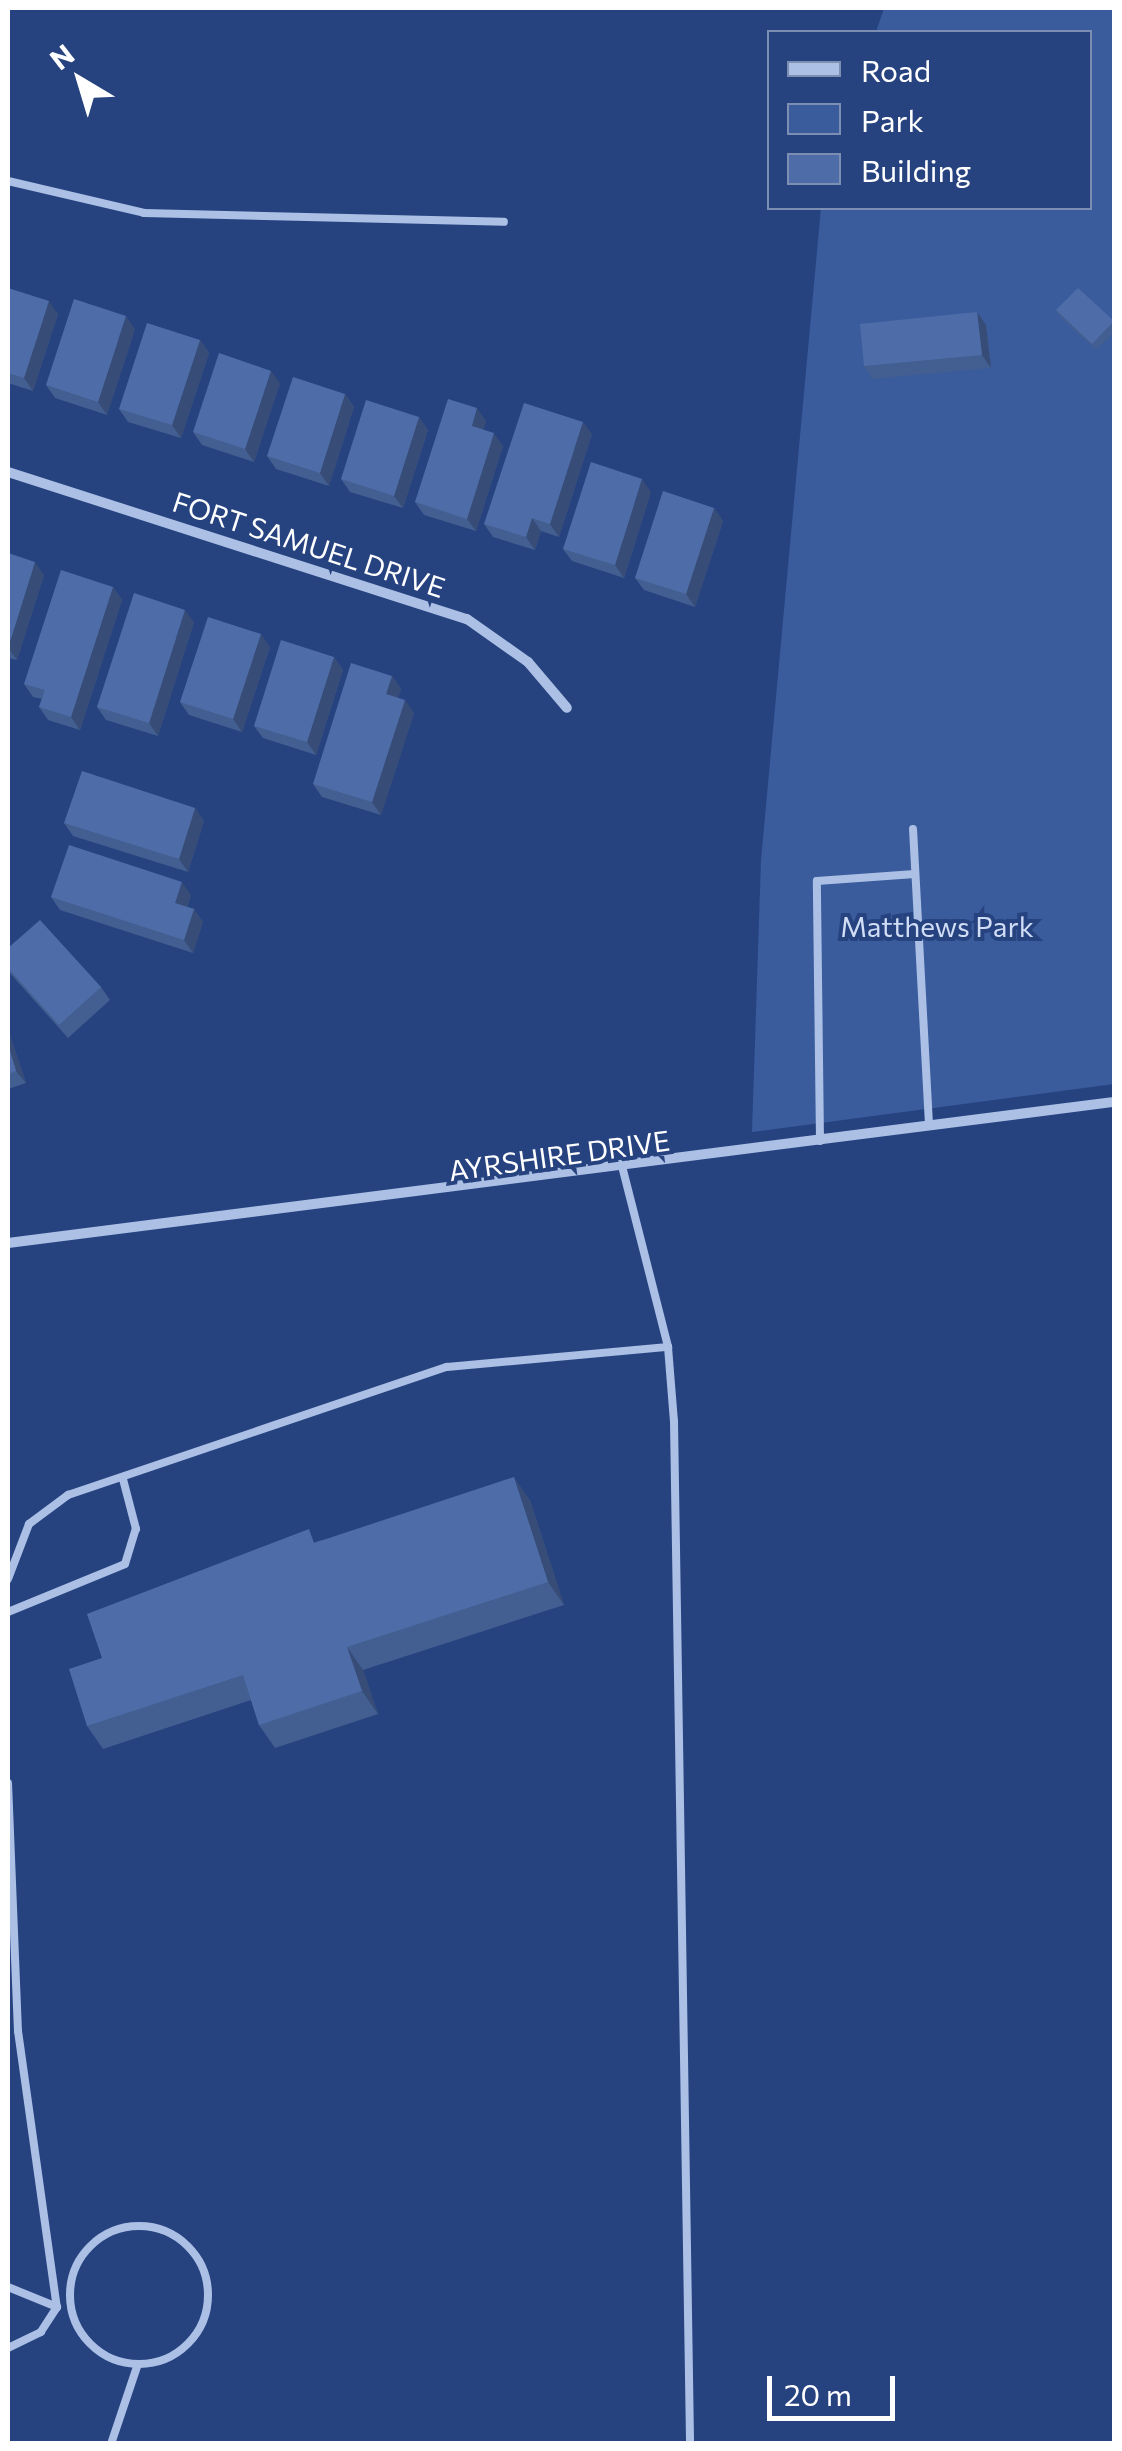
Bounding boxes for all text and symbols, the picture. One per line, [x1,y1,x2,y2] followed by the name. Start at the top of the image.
[30,30,130,130] north arrow
[767,30,1092,210] legend
[43,36,80,76] text: N
[861,51,931,88] text: Road
[861,101,924,138] text: Park
[861,151,971,188] text: Building
[169,484,449,604] street label: FORT SAMUEL DRIVE
[840,909,1034,943] park label: Matthews Park
[446,1123,672,1187] street label: AYRSHIRE DRIVE
[772,2356,900,2418] scale bar
[784,2375,852,2412] text: 20 m

